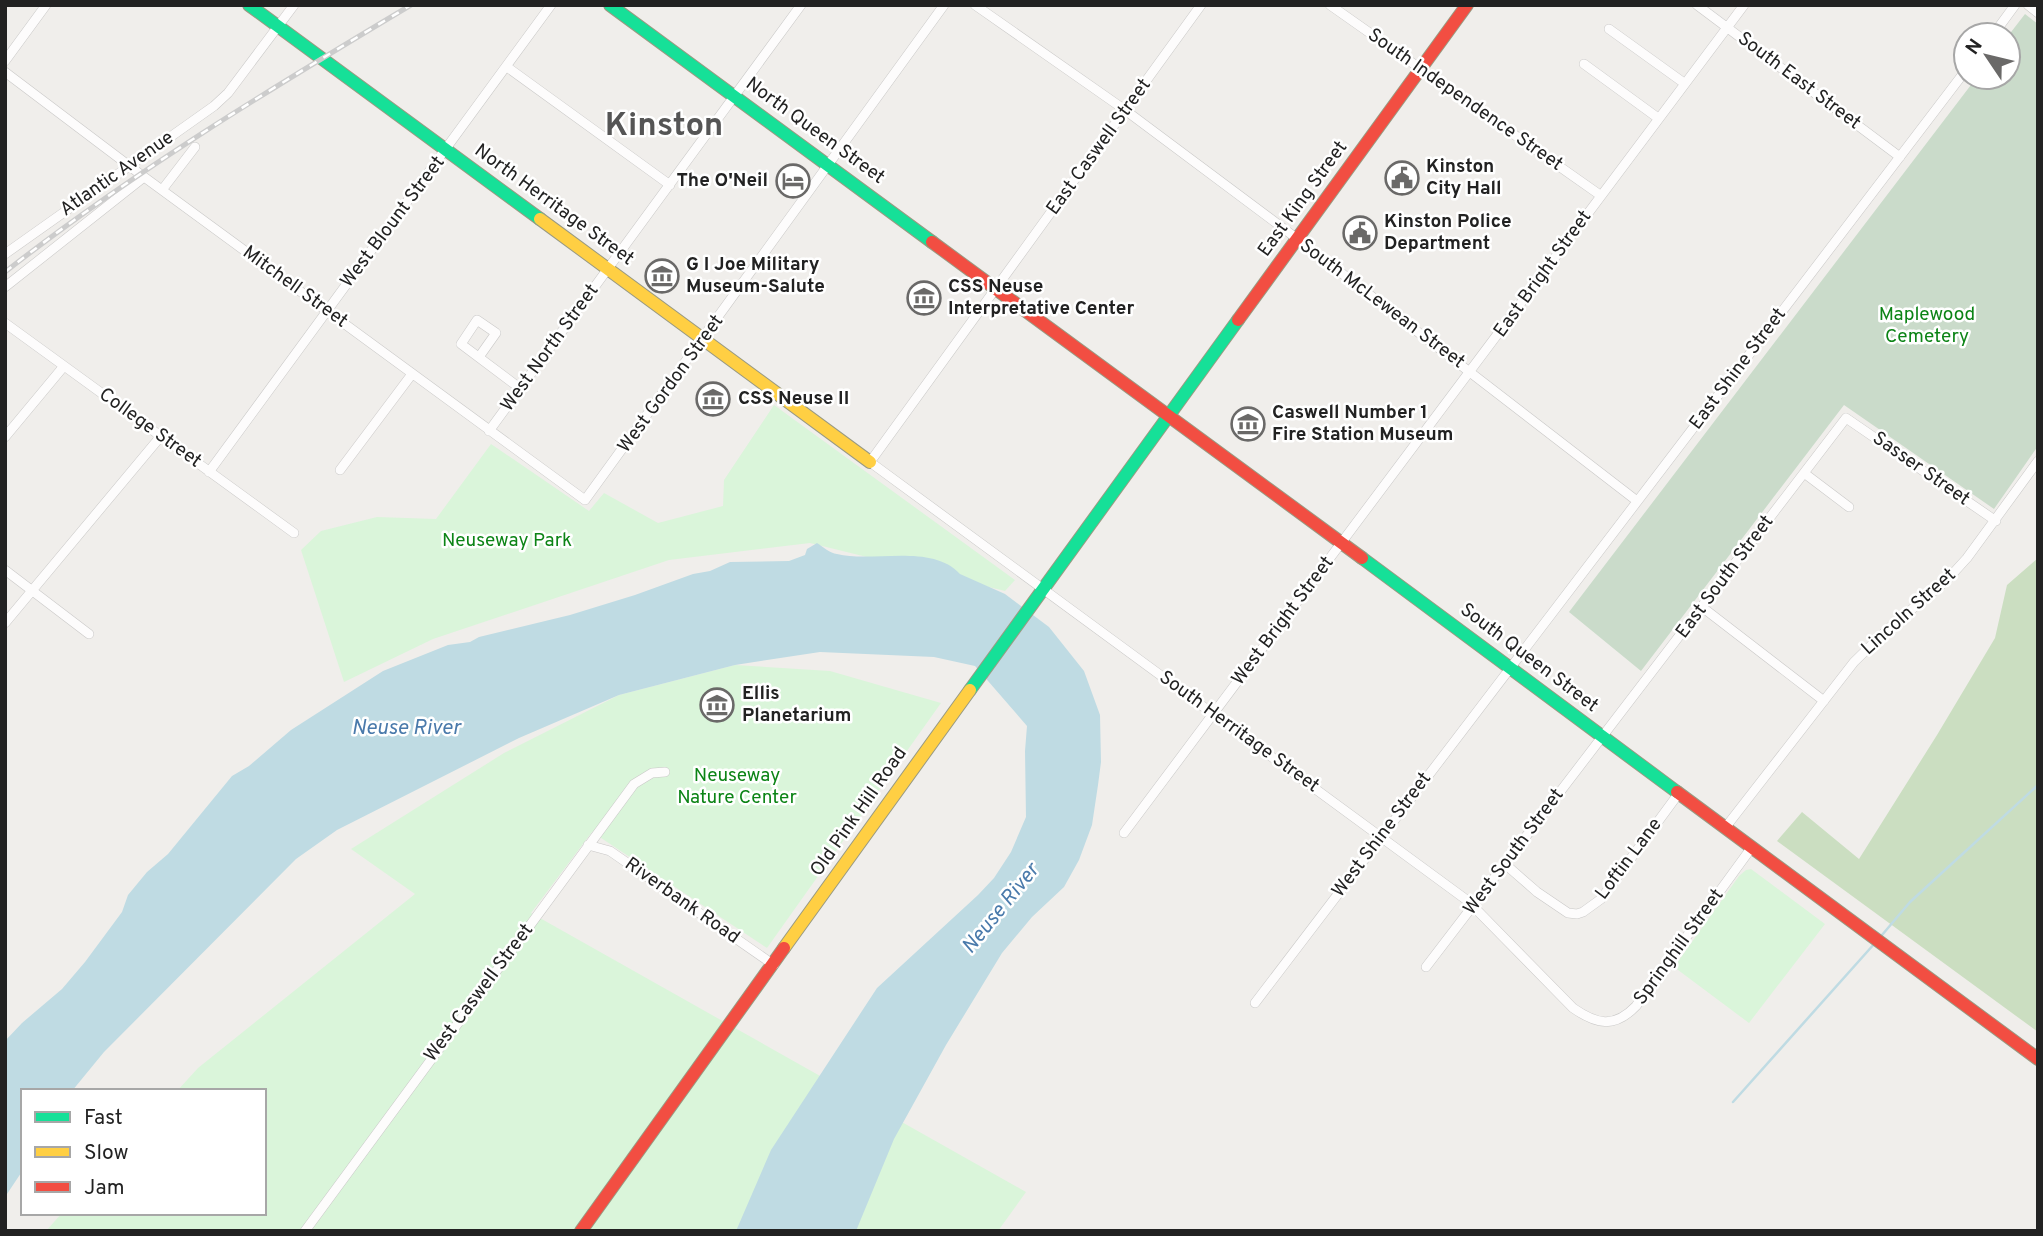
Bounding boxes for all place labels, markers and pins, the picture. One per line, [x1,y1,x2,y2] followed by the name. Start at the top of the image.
[1426,155,1502,201] place label: Kinston City Hall
[1383,159,1421,197] public building icon: Kinston City Hall
[774,162,812,200] hotel icon: The O'Neil
[676,169,768,193] place label: The O'Neil
[1384,210,1512,256] place label: Kinston Police Department
[1341,214,1379,252] public building icon: Kinston Police Department
[686,253,825,299] place label: G I Joe Military Museum-Salute
[643,257,681,295] museum icon: G I Joe Military Museum-Salute
[948,275,1134,321] place label: CSS Neuse Interpretative Center
[905,279,943,317] museum icon: CSS Neuse Interpretative Center
[694,380,732,418] museum icon: CSS Neuse II
[738,387,849,411] place label: CSS Neuse II
[1272,401,1454,447] place label: Caswell Number 1 Fire Station Museum
[1229,405,1267,443] museum icon: Caswell Number 1 Fire Station Museum
[742,682,851,728] place label: Ellis Planetarium
[698,686,736,724] museum icon: Ellis Planetarium

